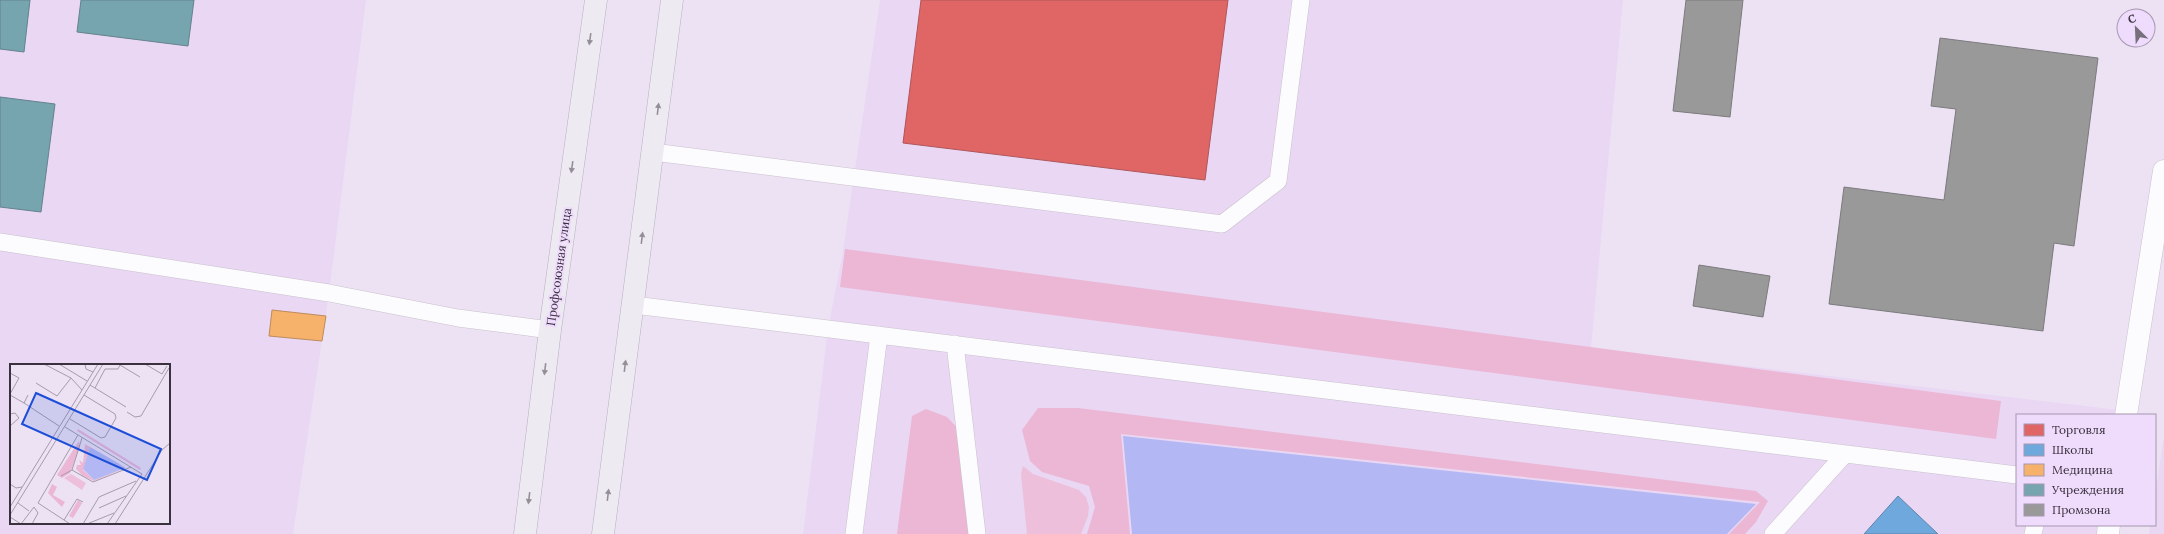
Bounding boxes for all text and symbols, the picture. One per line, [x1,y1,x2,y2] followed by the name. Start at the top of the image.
[2116,8,2156,48] north arrow
[2126,11,2139,27] text: С
[587,33,593,45] one-way arrow
[655,102,661,115] one-way arrow
[569,161,576,173] one-way arrow
[543,207,574,327] street label: Профсоюзная улица
[639,231,645,244] one-way arrow
[622,360,629,373] one-way arrow
[542,363,548,375] one-way arrow
[10,364,170,524] inset map
[2016,414,2156,526] legend
[2052,422,2105,437] text: Торговля
[2052,442,2093,457] text: Школы
[2052,462,2113,477] text: Медицина
[2051,482,2124,497] text: Учреждения
[605,489,612,501] one-way arrow
[526,492,532,504] one-way arrow
[2052,502,2110,517] text: Промзона

